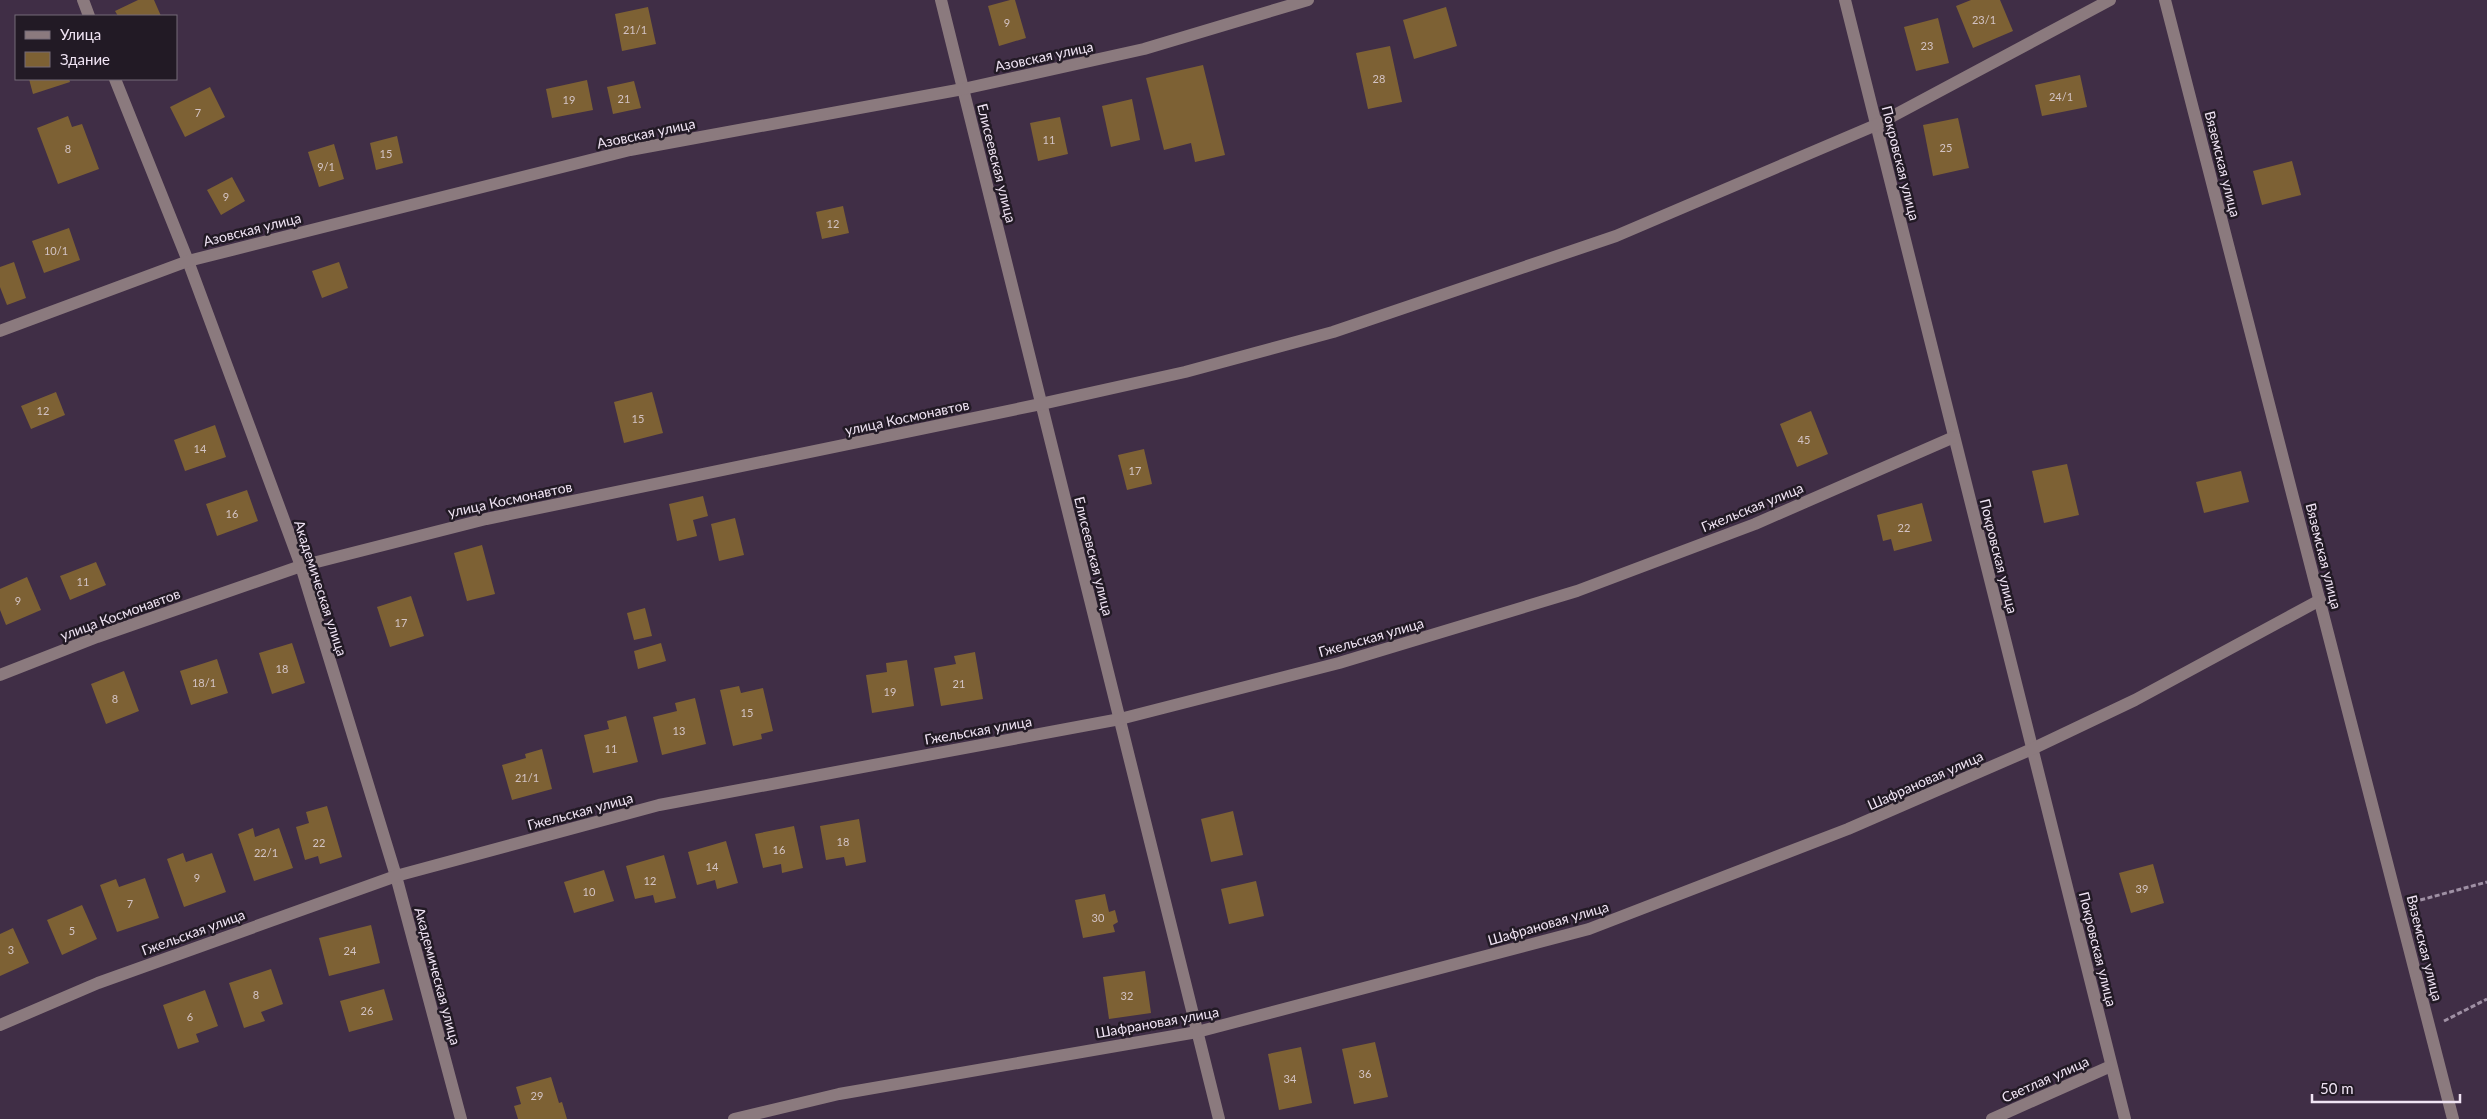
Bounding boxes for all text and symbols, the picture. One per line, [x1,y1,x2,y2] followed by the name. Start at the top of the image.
[1972,13,1996,26] house number: 23/1
[15,15,178,80] legend
[1004,16,1010,29] house number: 9
[623,23,647,36] house number: 21/1
[60,25,101,43] text: Улица
[993,37,1095,75] street label: Азовская улица
[1921,39,1933,52] house number: 23
[60,50,110,68] text: Здание
[1373,72,1385,85] house number: 28
[2049,90,2073,103] house number: 24/1
[618,92,630,105] house number: 21
[563,93,575,106] house number: 19
[974,102,1020,224] street label: Елисеевская улица
[1879,104,1923,222] street label: Покровская улица
[195,106,201,119] house number: 7
[2202,109,2244,219] street label: Вяземская улица
[595,114,697,152] street label: Азовская улица
[1043,133,1055,146] house number: 11
[1940,141,1952,154] house number: 25
[65,142,71,155] house number: 8
[380,147,392,160] house number: 15
[317,160,335,173] house number: 9/1
[223,190,229,203] house number: 9
[201,209,303,249] street label: Азовская улица
[827,217,839,230] house number: 12
[44,244,68,257] house number: 10/1
[843,396,971,438] street label: улица Космонавтов
[37,404,49,417] house number: 12
[632,412,644,425] house number: 15
[1798,433,1810,446] house number: 45
[194,442,207,455] house number: 14
[1129,464,1141,477] house number: 17
[446,478,574,520] street label: улица Космонавтов
[1698,479,1806,535] street label: Гжельская улица
[1071,495,1117,617] street label: Елисеевская улица
[1977,497,2021,615] street label: Покровская улица
[2303,501,2345,611] street label: Вяземская улица
[226,507,238,520] house number: 16
[291,518,351,658] street label: Академическая улица
[1898,521,1910,534] house number: 22
[77,575,89,588] house number: 11
[58,584,182,644] street label: улица Космонавтов
[15,594,21,607] house number: 9
[1316,614,1426,660] street label: Гжельская улица
[395,616,407,629] house number: 17
[276,662,288,675] house number: 18
[192,676,216,689] house number: 18/1
[953,677,965,690] house number: 21
[884,685,896,698] house number: 19
[112,692,118,705] house number: 8
[741,706,753,719] house number: 15
[923,712,1033,748] street label: Гжельская улица
[673,724,685,737] house number: 13
[605,742,617,755] house number: 11
[1864,747,1986,813] street label: Шафрановая улица
[515,771,539,784] house number: 21/1
[525,789,635,833] street label: Гжельская улица
[837,835,849,848] house number: 18
[313,836,325,849] house number: 22
[773,843,785,856] house number: 16
[254,846,278,859] house number: 22/1
[706,860,719,873] house number: 14
[194,871,200,884] house number: 9
[644,874,656,887] house number: 12
[2136,882,2148,895] house number: 39
[583,885,596,898] house number: 10
[2076,890,2120,1008] street label: Покровская улица
[2404,893,2446,1003] street label: Вяземская улица
[127,897,133,910] house number: 7
[1486,898,1610,948] street label: Шафрановая улица
[139,905,247,959] street label: Гжельская улица
[411,905,465,1047] street label: Академическая улица
[1092,911,1105,924] house number: 30
[69,924,75,937] house number: 5
[8,943,14,956] house number: 3
[344,944,357,957] house number: 24
[253,988,259,1001] house number: 8
[1121,989,1133,1002] house number: 32
[1094,1003,1220,1041] street label: Шафрановая улица
[361,1004,373,1017] house number: 26
[187,1010,193,1023] house number: 6
[1999,1052,2091,1106] street label: Светлая улица
[1359,1067,1371,1080] house number: 36
[1284,1072,1297,1085] house number: 34
[2312,1072,2460,1104] scale bar
[2320,1079,2354,1097] text: 50 m
[531,1089,543,1102] house number: 29

